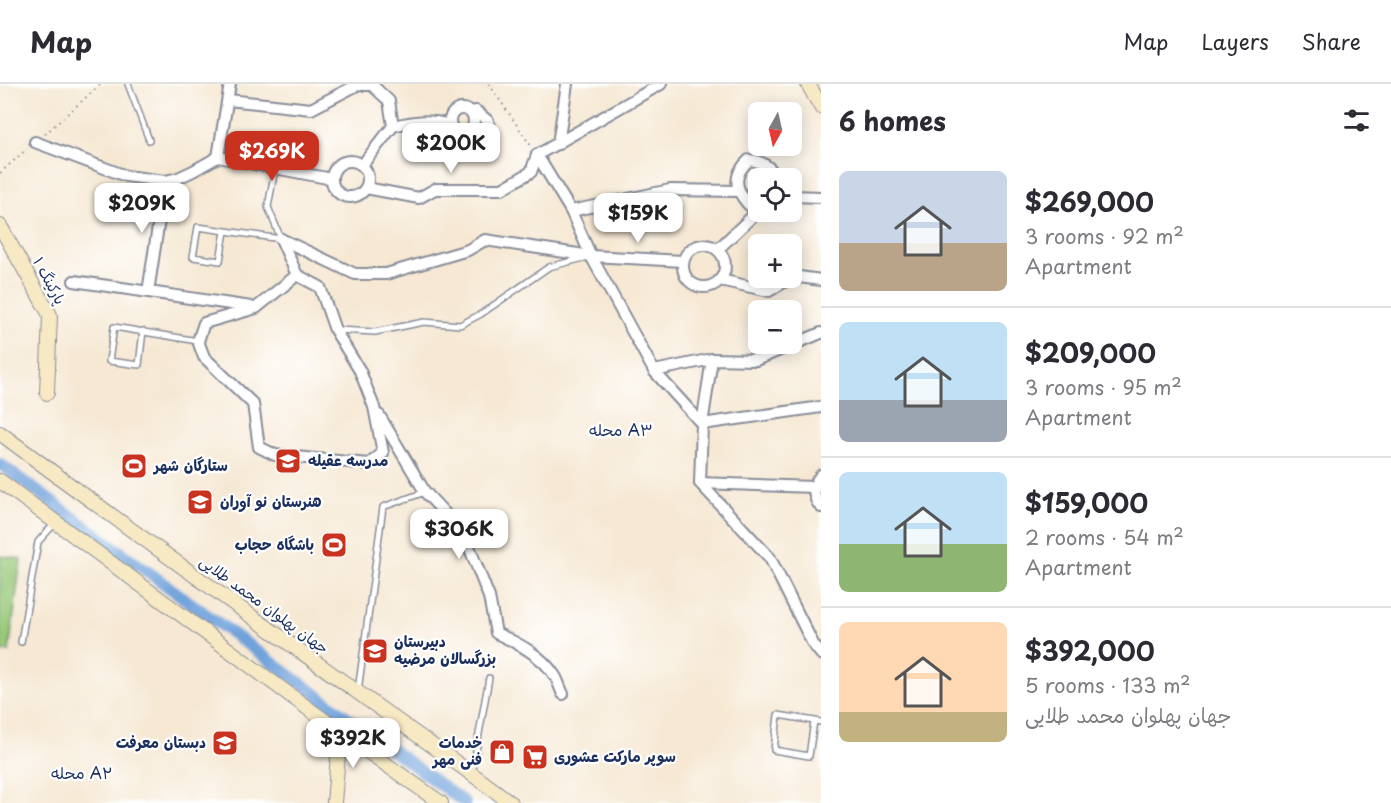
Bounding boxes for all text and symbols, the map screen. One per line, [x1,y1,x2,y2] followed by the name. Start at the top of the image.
[30,20,92,63] text: Map
[1124,25,1168,57] text: Map
[1201,25,1269,57] text: Layers
[1302,25,1361,57] text: Share
[839,101,946,140] text: 6 homes
[748,102,802,156] north arrow
[748,102,802,354] map controls
[1340,104,1373,137] icon: filters
[409,123,493,174] pin: $200K
[416,127,486,157] text: $200K
[230,131,314,182] pin: $269K
[239,135,305,165] text: $269K
[748,168,802,222] button: locate
[1025,182,1154,221] text: $269,000
[100,183,184,234] pin: $209K
[108,187,176,217] text: $209K
[596,193,680,244] pin: $159K
[887,195,959,267] icon: home
[608,197,668,227] text: $159K
[1025,221,1184,251] text: 3 rooms · 92 m²
[748,234,802,288] button: +
[1025,251,1132,281] text: Apartment
[28,252,72,308] street label: پارکینگ ۱
[748,300,802,354] button: −
[1025,333,1156,372] text: $209,000
[887,346,959,418] icon: home
[1025,372,1182,402] text: 3 rooms · 95 m²
[1025,402,1132,432] text: Apartment
[589,417,653,441] district label: محله A۳
[273,446,303,476] school or university icon: مدرسه عقیله
[308,448,388,471] place label: مدرسه عقیله
[119,451,149,481] sports icon: ستارگان شهر
[152,453,228,476] place label: ستارگان شهر
[1025,483,1148,522] text: $159,000
[185,487,215,517] school or university icon: هنرستان نو آوران
[220,489,322,512] place label: هنرستان نو آوران
[887,496,959,568] icon: home
[417,509,501,560] pin: $306K
[424,513,494,543] text: $306K
[1025,522,1184,552] text: 2 rooms · 54 m²
[319,530,349,560] sports icon: باشگاه حجاب
[235,532,314,555] place label: باشگاه حجاب
[195,549,334,659] street label: جهان پهلوان محمد طلایی
[1025,552,1132,582] text: Apartment
[394,629,496,669] place label: دبیرستان بزرگسالان مرضیه
[1025,631,1155,670] text: $392,000
[360,636,390,666] school or university icon: دبیرستان بزرگسالان مرضیه
[887,646,959,718] icon: home
[1025,670,1191,700] text: 5 rooms · 133 m²
[1025,700,1231,730] text: جهان پهلوان محمد طلایی
[311,718,395,769] pin: $392K
[320,722,386,752] text: $392K
[210,728,240,758] school or university icon: دبستان معرفت
[116,730,206,753] place label: دبستان معرفت
[431,730,482,770] place label: خدمات فنی مهر
[487,737,517,767] shop icon: خدمات فنی مهر
[520,742,550,772] supermarket icon: سوپر مارکت عشوری
[554,744,676,767] place label: سوپر مارکت عشوری
[51,760,113,784] district label: محله A۲

